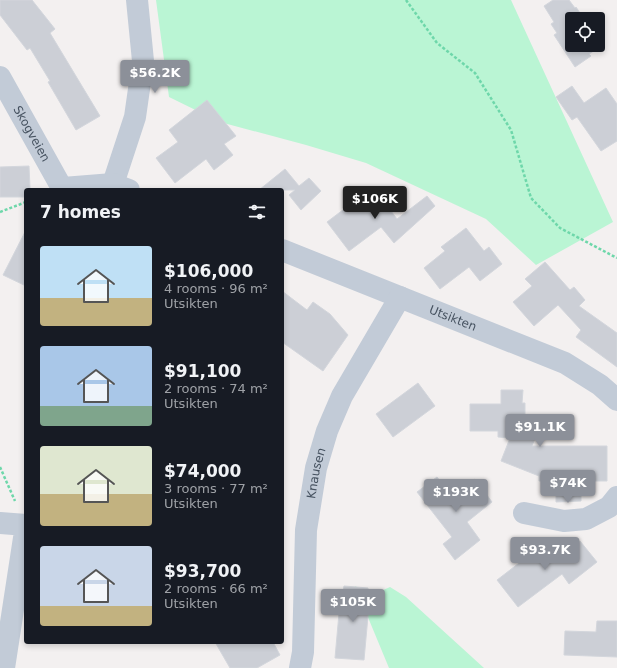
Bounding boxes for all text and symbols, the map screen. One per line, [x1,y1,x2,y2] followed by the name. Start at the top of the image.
[565,12,605,52] map controls
[565,12,605,52] button: locate
[122,60,188,94] pin: $56.2K
[129,65,181,80] text: $56.2K
[10,103,53,164] street label: Skogveien
[347,186,403,220] pin: $106K
[352,191,398,206] text: $106K
[246,201,268,223] icon: filters
[40,202,121,222] text: 7 homes
[164,261,253,281] text: $106,000
[72,262,120,310] icon: home
[164,281,268,296] text: 4 rooms · 96 m²
[164,296,218,311] text: Utsikten
[427,302,479,334] street label: Utsikten
[164,361,241,381] text: $91,100
[72,362,120,410] icon: home
[164,381,268,396] text: 2 rooms · 74 m²
[164,396,218,411] text: Utsikten
[507,414,573,448] pin: $91.1K
[514,419,566,434] text: $91.1K
[304,446,329,500] street label: Knausen
[164,461,241,481] text: $74,000
[72,462,120,510] icon: home
[544,470,592,504] pin: $74K
[549,475,587,490] text: $74K
[428,479,484,513] pin: $193K
[164,481,268,496] text: 3 rooms · 77 m²
[433,484,479,499] text: $193K
[164,496,218,511] text: Utsikten
[512,537,578,571] pin: $93.7K
[519,542,571,557] text: $93.7K
[164,561,241,581] text: $93,700
[72,562,120,610] icon: home
[164,581,268,596] text: 2 rooms · 66 m²
[325,589,381,623] pin: $105K
[330,594,376,609] text: $105K
[164,596,218,611] text: Utsikten

